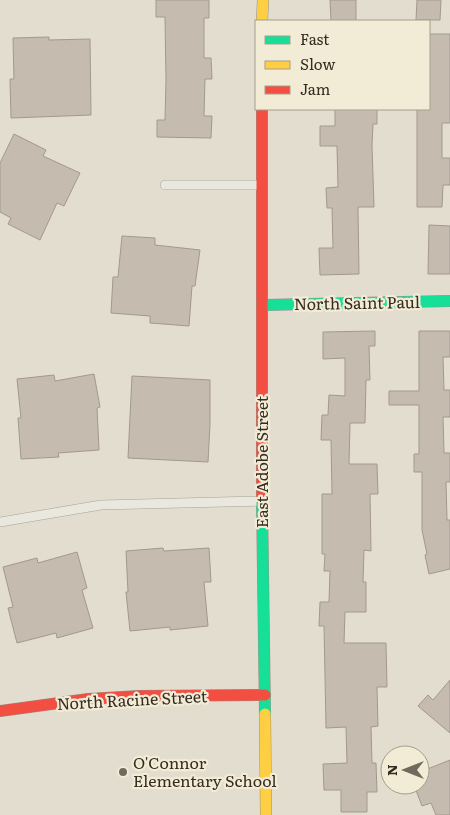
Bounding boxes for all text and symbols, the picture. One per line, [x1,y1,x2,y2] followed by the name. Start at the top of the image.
[255,20,430,110] legend
[300,27,329,50] text: Fast
[300,52,335,75] text: Slow
[300,77,331,100] text: Jam
[294,289,420,315] street label: North Saint Paul
[249,395,273,528] street label: East Adobe Street
[56,683,208,715] street label: North Racine Street
[380,745,430,795] north arrow
[133,750,277,792] place label: O'Connor Elementary School
[381,764,401,776] text: N
[117,766,129,778] marker: O'Connor Elementary School

